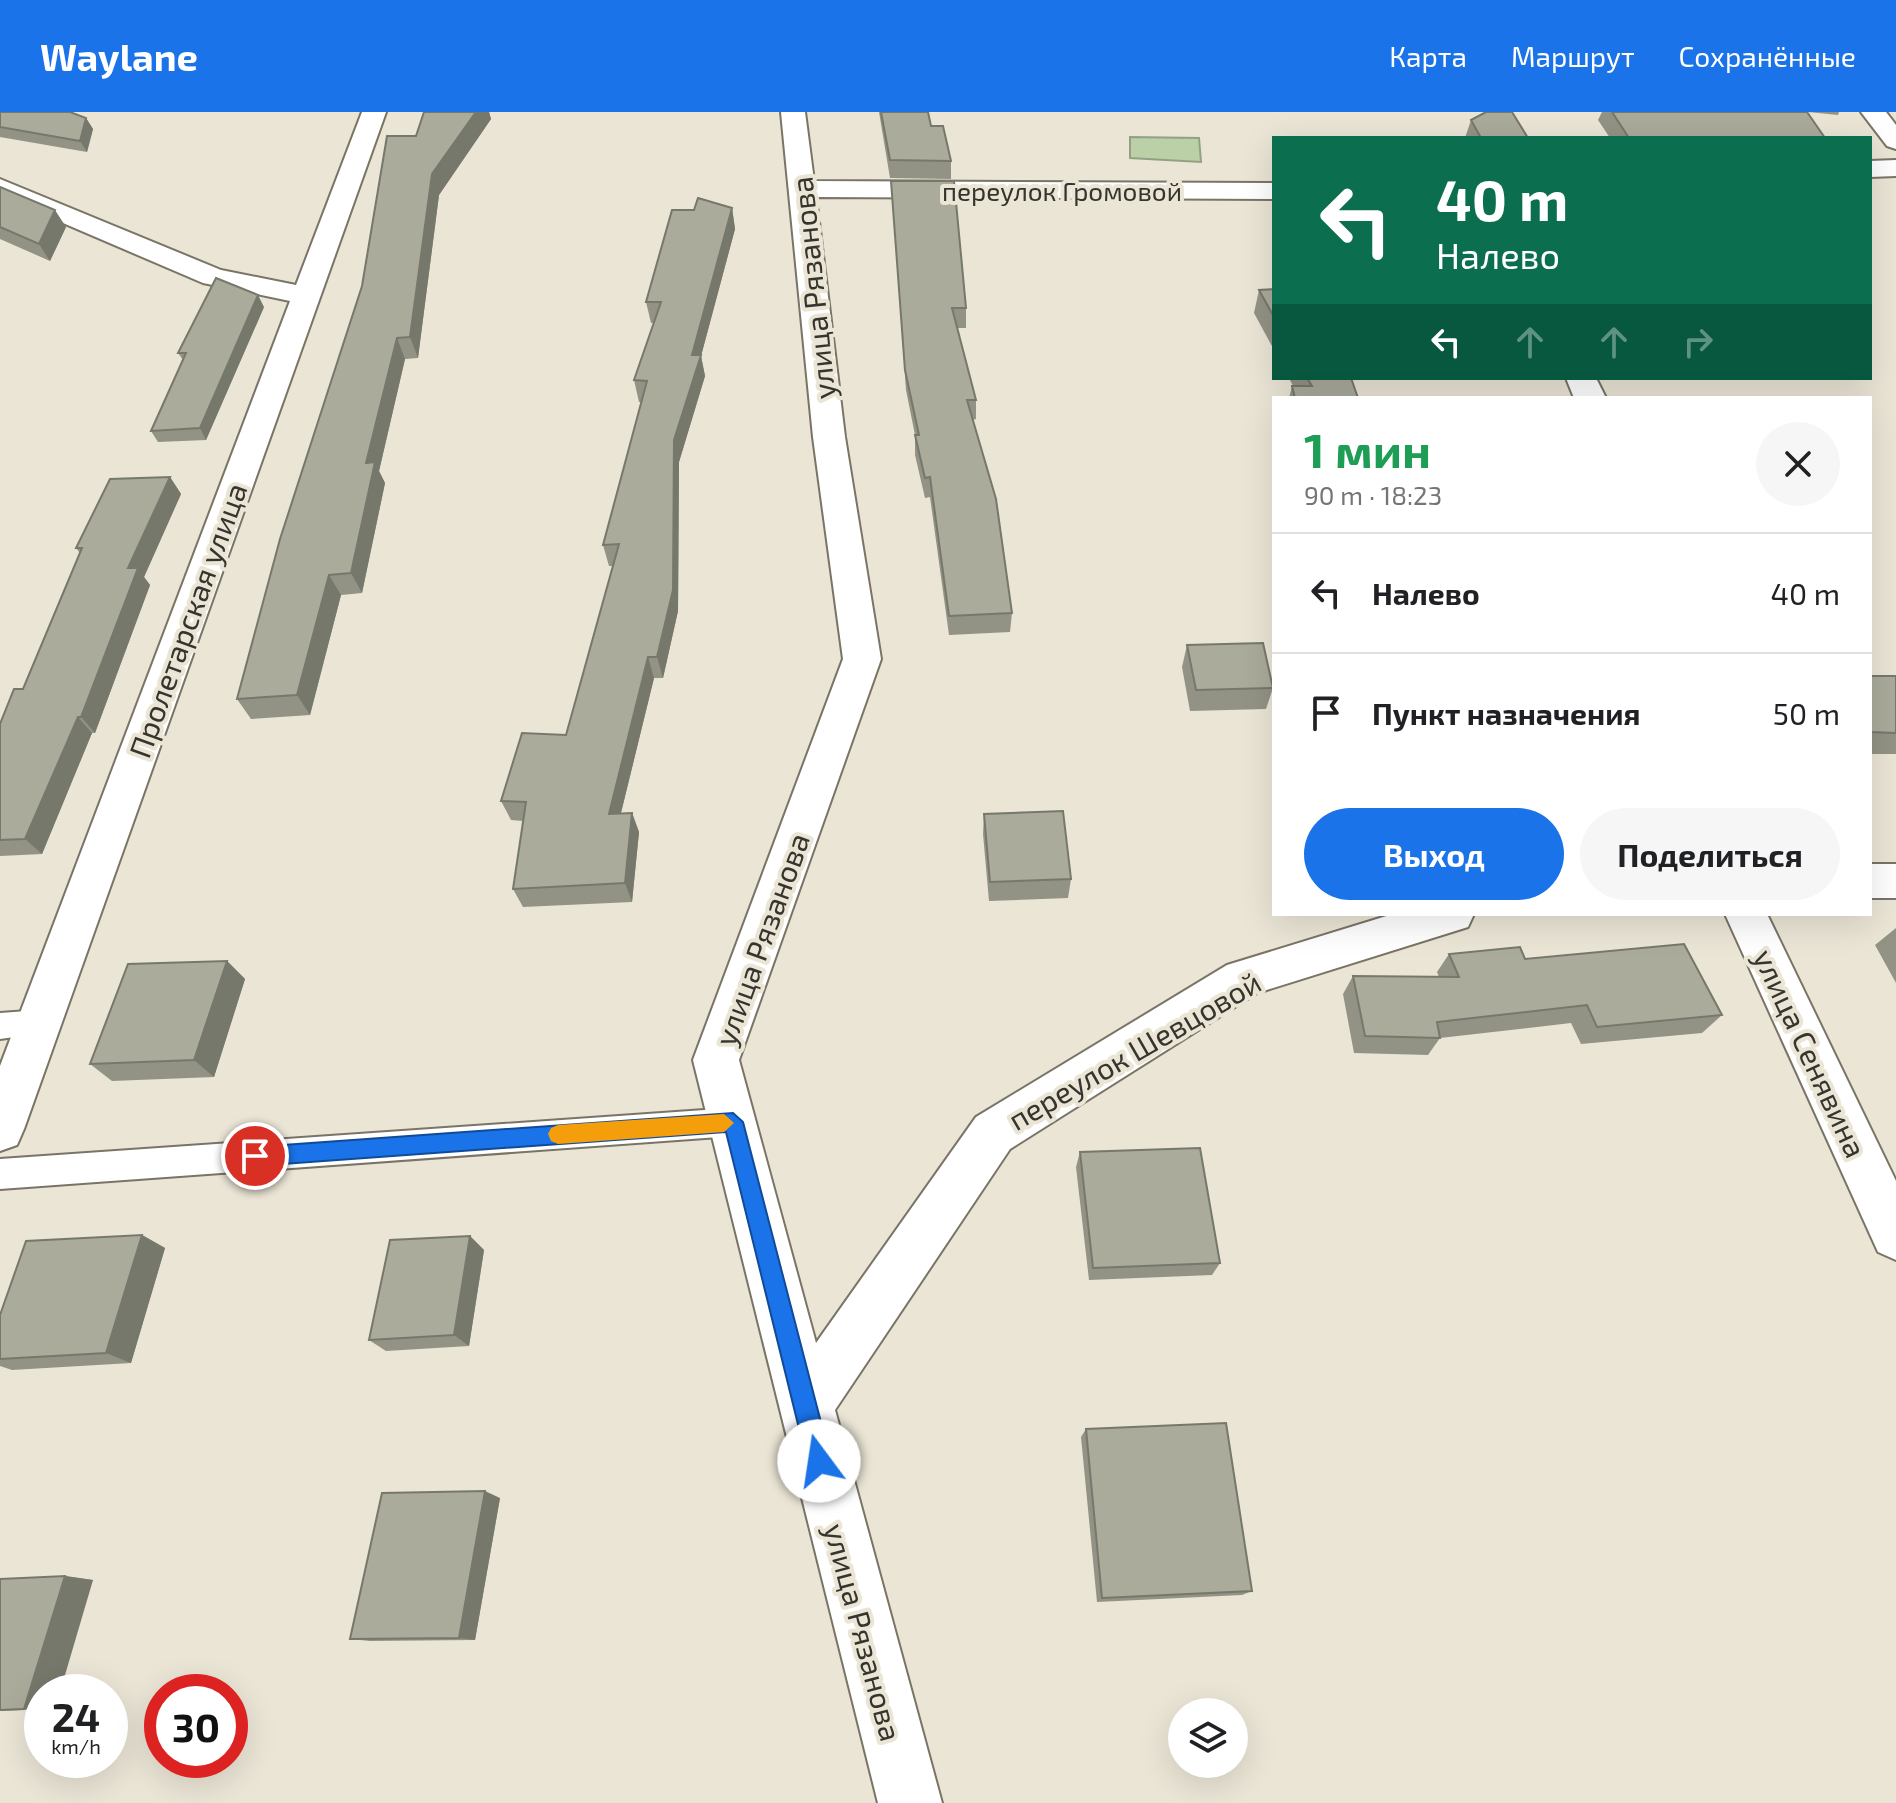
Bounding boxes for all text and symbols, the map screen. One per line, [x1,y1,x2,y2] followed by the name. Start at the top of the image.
[40,33,198,79] text: Waylane
[1389,39,1467,73] text: Карта
[1511,39,1635,73] text: Маршрут
[1679,39,1856,73] text: Сохранённые
[1436,165,1568,232] text: 40 m
[1304,168,1408,272] icon: left
[782,175,843,401] street label: улица Рязанова
[942,175,1182,207] street label: переулок Громовой
[1436,233,1560,276] text: Налево
[1424,320,1468,364] icon: left
[1508,320,1552,364] icon: ahead
[1592,320,1636,364] icon: ahead
[1676,320,1720,364] icon: right
[1304,420,1431,478] text: 1 мин
[1756,422,1840,506] button: close
[121,478,254,763] street label: Пролетарская улица
[1304,479,1442,510] text: 90 m · 18:23
[1304,571,1348,615] icon: left
[1372,575,1480,611] text: Налево
[1770,575,1840,611] text: 40 m
[1304,691,1348,735] icon: arrive
[1372,695,1640,731] text: Пункт назначения
[1773,695,1840,731] text: 50 m
[1304,808,1564,900] button: Выход
[1580,808,1840,900] button: Поделиться
[706,828,817,1051] street label: улица Рязанова
[1746,943,1875,1163] street label: улица Сенявина
[1001,963,1267,1138] street label: переулок Шевцовой
[221,1122,289,1190] pin
[233,1134,277,1178] icon: arrive
[777,1419,861,1503] position arrow
[817,1519,910,1745] street label: улица Рязанова
[144,1674,248,1778] speed limit sign: 30
[52,1692,100,1740] text: 24
[1168,1698,1248,1778] map controls
[1168,1698,1248,1778] button: layers
[51,1734,101,1758] text: km/h

